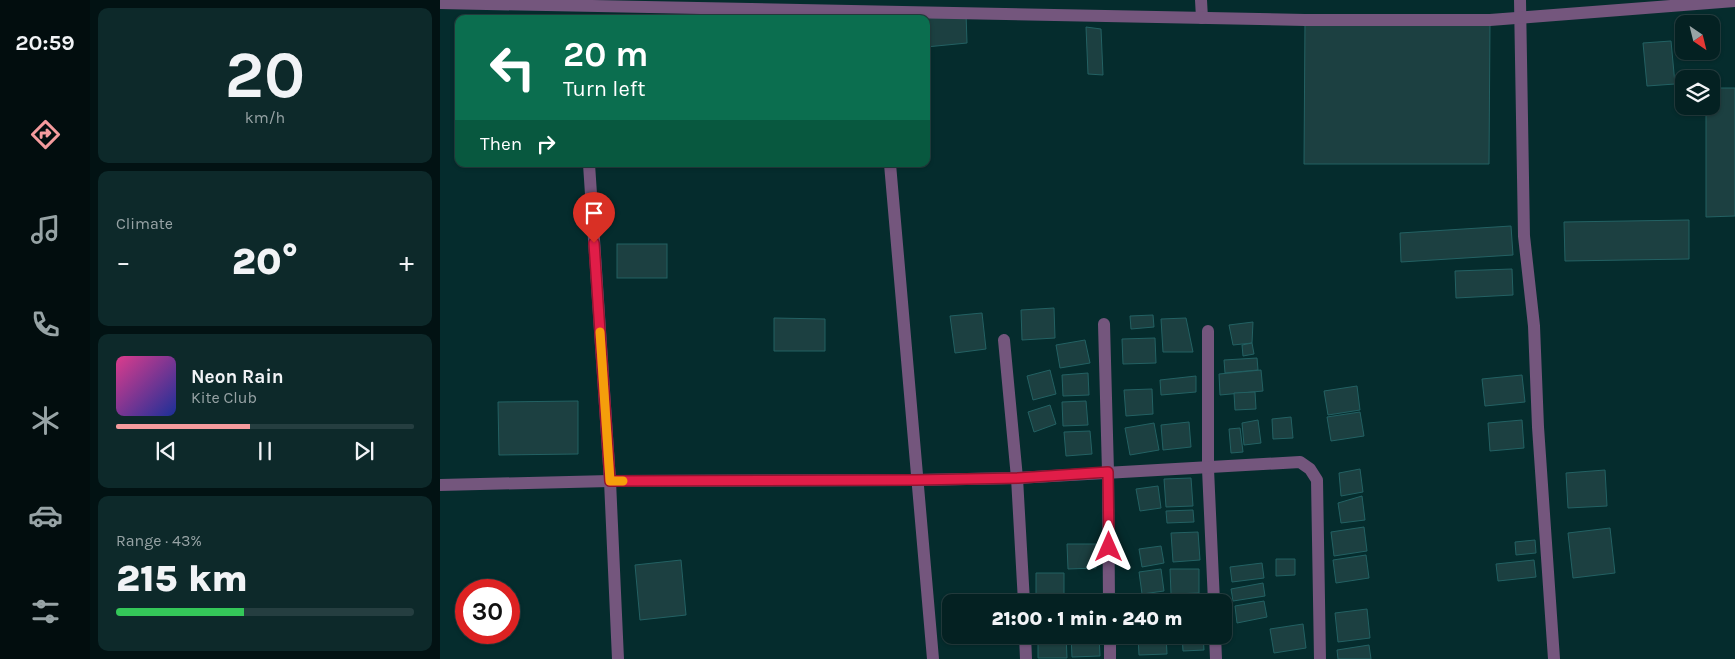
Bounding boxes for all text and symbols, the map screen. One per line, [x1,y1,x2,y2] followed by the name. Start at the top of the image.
[1675,15,1720,60] north arrow
[1675,15,1720,115] map controls
[15,30,75,56] text: 20:59
[563,34,648,75] text: 20 m
[480,35,545,100] icon: left
[225,37,305,113] text: 20
[1675,70,1720,115] button: layers
[563,76,646,102] text: Turn left
[245,108,285,127] text: km/h
[28,117,63,152] icon: directions
[532,130,560,158] icon: right
[480,133,522,155] text: Then
[573,192,615,243] pin
[580,199,608,227] icon: arrive
[28,212,63,247] icon: music
[116,214,173,233] text: Climate
[232,239,298,284] text: 20°
[116,245,131,278] text: −
[399,245,414,278] text: +
[28,307,63,342] icon: phone
[191,366,284,388] text: Neon Rain
[191,388,257,407] text: Kite Club
[28,403,63,438] icon: climate
[152,437,180,465] icon: previous
[251,437,279,465] icon: pause
[350,437,378,465] icon: next
[28,498,63,533] icon: car
[1082,520,1134,572] position arrow
[116,531,202,550] text: Range · 43%
[116,556,248,601] text: 215 km
[455,579,520,644] speed limit sign: 30
[28,594,63,629] icon: filters
[992,608,1182,630] text: 21:00 · 1 min · 240 m

